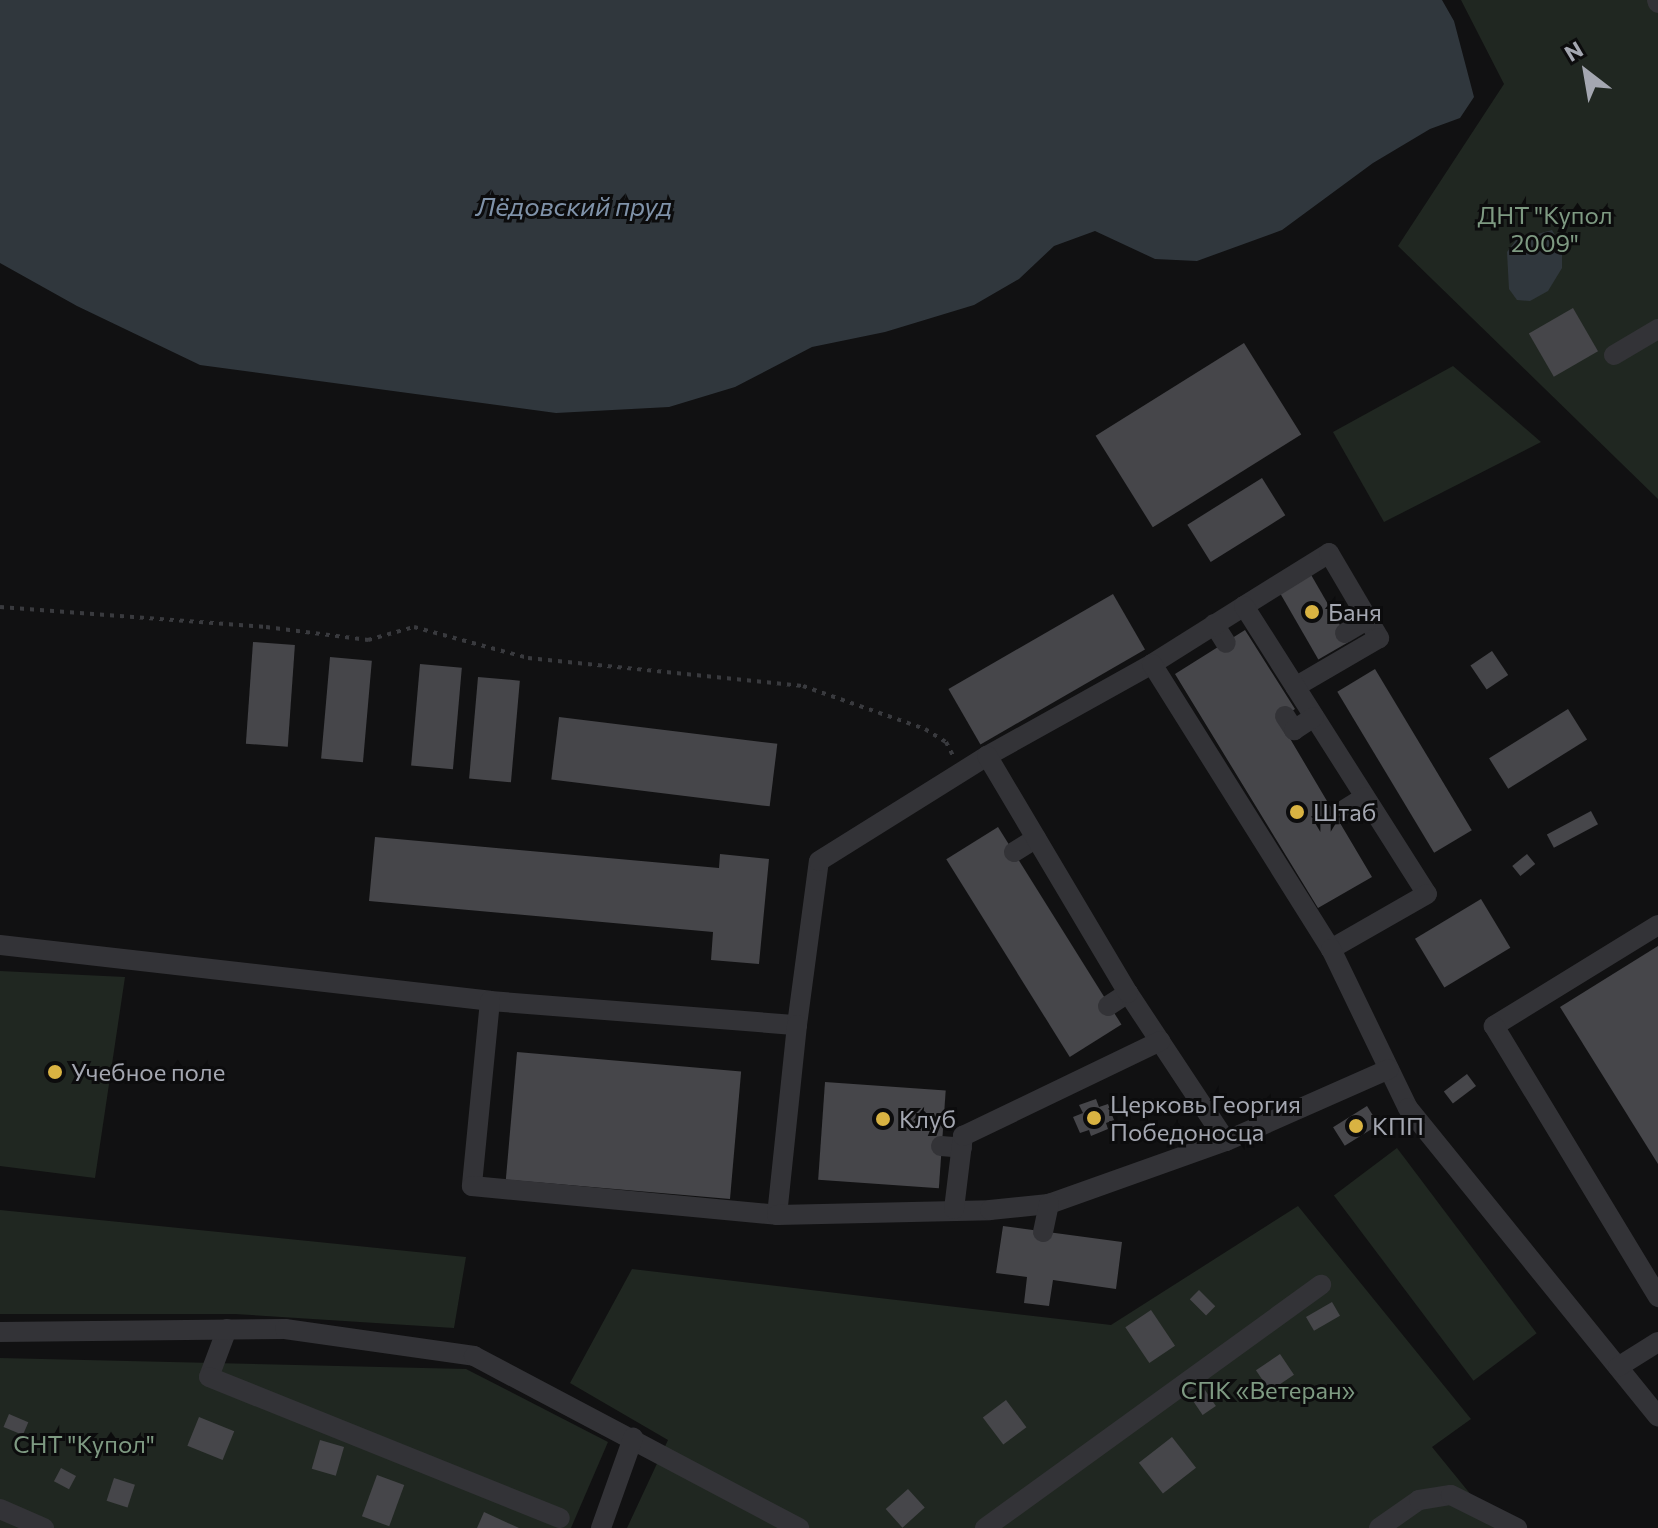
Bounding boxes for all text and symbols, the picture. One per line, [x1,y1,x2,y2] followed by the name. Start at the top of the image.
[1546,32,1626,112] north arrow
[1559,35,1587,67] text: N
[476,190,672,222] water label: Лёдовский пруд
[1477,201,1613,257] park label: ДНТ "Купол 2009"
[1328,598,1382,626] place label: Баня
[1303,603,1321,621] marker: Баня
[1313,798,1376,826] place label: Штаб
[1288,803,1306,821] marker: Штаб
[71,1058,225,1086] place label: Учебное поле
[46,1063,64,1081] marker: Учебное поле
[1110,1090,1301,1146] place label: Церковь Георгия Победоносца
[899,1105,956,1133] place label: Клуб
[1085,1109,1103,1127] marker: Церковь Георгия Победоносца
[874,1110,892,1128] marker: Клуб
[1372,1112,1424,1140] place label: КПП
[1347,1117,1365,1135] marker: КПП
[1181,1376,1355,1404] park label: СПК «Ветеран»
[13,1430,155,1458] park label: СНТ "Купол"

